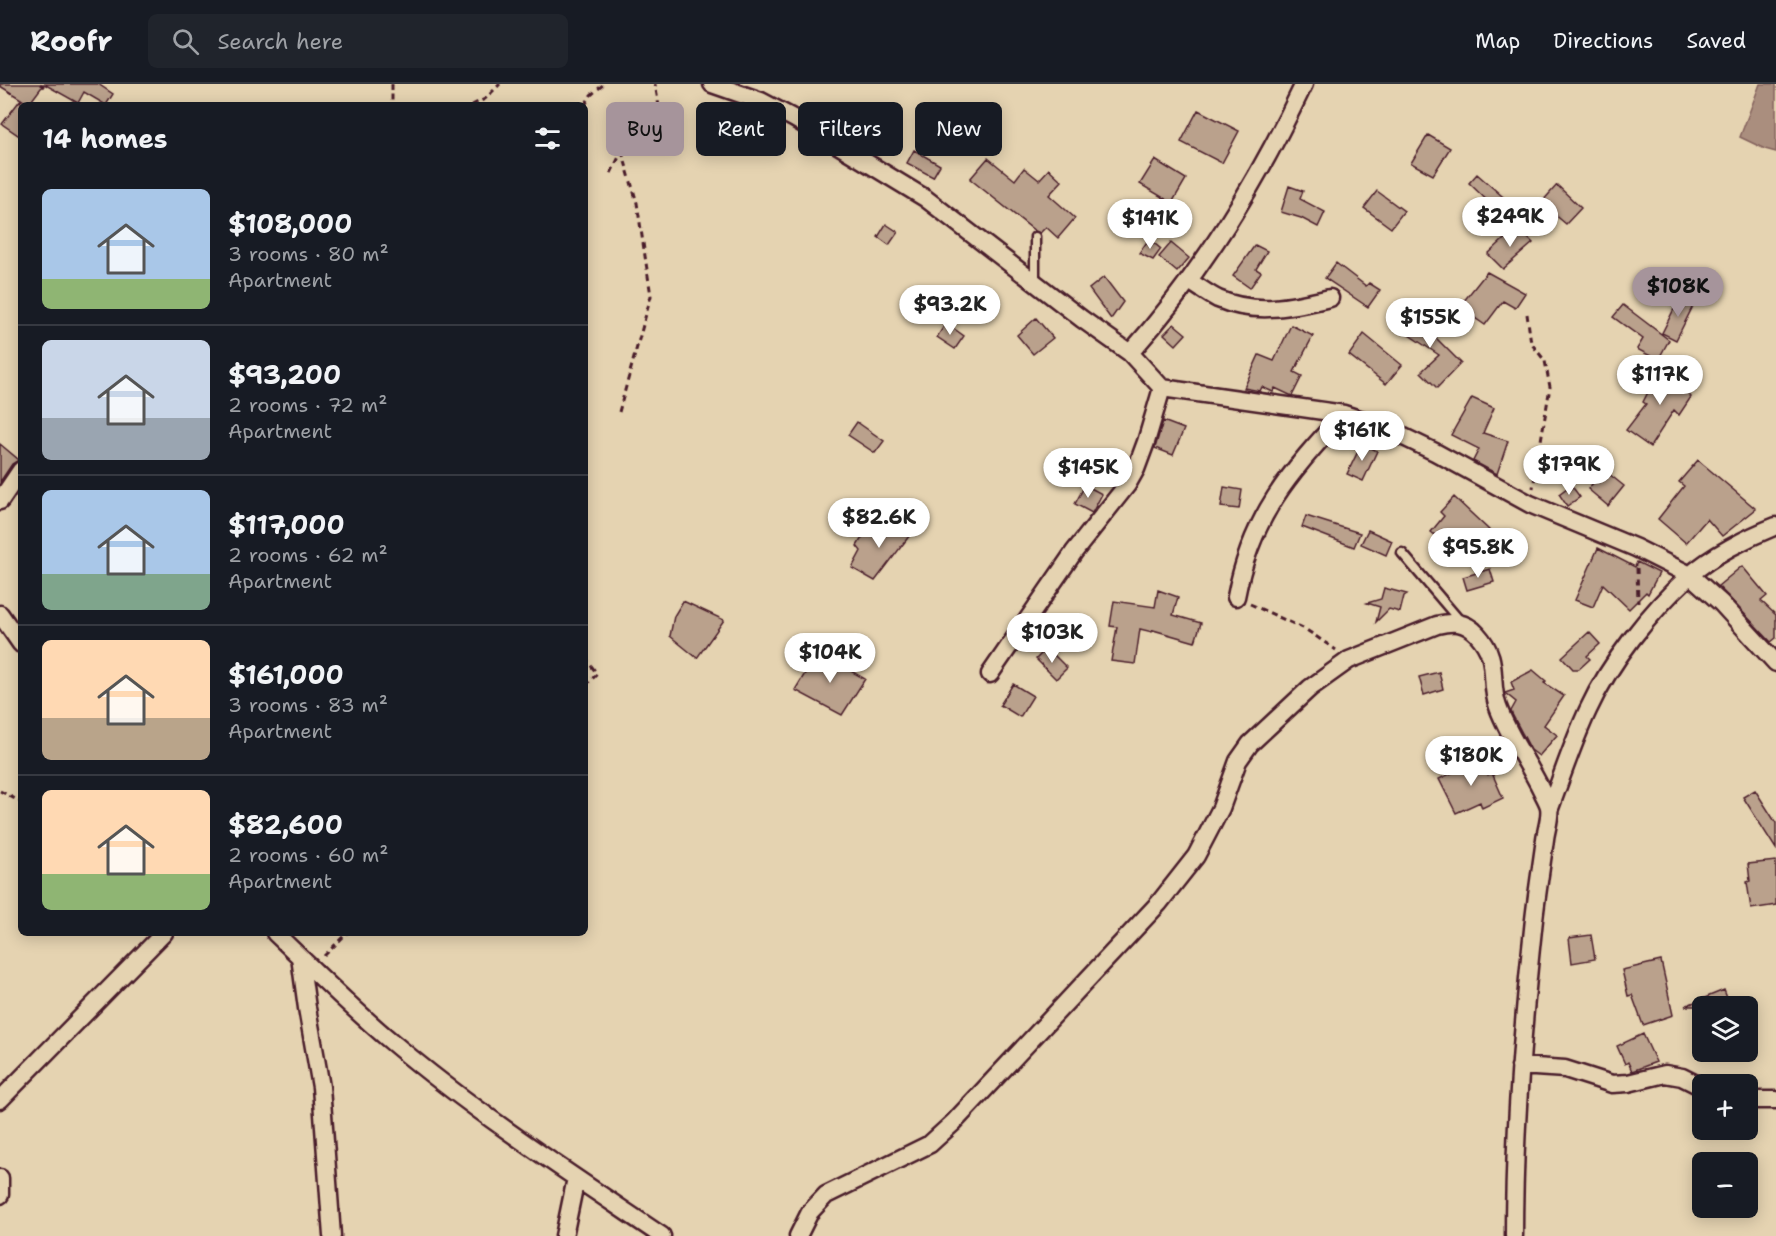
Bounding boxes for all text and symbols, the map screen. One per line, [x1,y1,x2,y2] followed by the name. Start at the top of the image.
[148,14,568,68] search box
[30,22,112,60] text: Roofr
[169,25,202,58] icon: search
[217,27,343,56] text: Search here
[1475,27,1520,55] text: Map
[1553,27,1653,55] text: Directions
[1686,27,1746,55] text: Saved
[606,102,684,156] chip: Buy
[696,102,786,156] chip: Rent
[798,102,903,156] chip: Filters
[915,102,1002,156] chip: New
[42,121,168,156] text: 14 homes
[531,122,564,155] icon: filters
[1468,197,1552,248] pin: $249K
[1108,199,1192,250] pin: $141K
[1476,203,1544,229] text: $249K
[1121,205,1179,231] text: $141K
[228,206,352,241] text: $108,000
[90,213,162,285] icon: home
[228,241,389,267] text: 3 rooms · 80 m²
[228,267,332,293] text: Apartment
[1636,267,1720,318] pin: $108K
[1646,273,1710,299] text: $108K
[901,285,999,336] pin: $93.2K
[913,291,987,317] text: $93.2K
[1388,298,1472,349] pin: $155K
[1400,304,1460,330] text: $155K
[1618,355,1702,406] pin: $117K
[228,357,341,392] text: $93,200
[1631,361,1689,387] text: $117K
[90,364,162,436] icon: home
[228,392,387,418] text: 2 rooms · 72 m²
[1320,411,1404,462] pin: $161K
[1334,417,1390,443] text: $161K
[228,418,332,444] text: Apartment
[1527,445,1611,496] pin: $179K
[1046,448,1130,499] pin: $145K
[1537,451,1601,477] text: $179K
[1057,454,1119,480] text: $145K
[830,498,928,549] pin: $82.6K
[842,504,916,530] text: $82.6K
[228,507,345,542] text: $117,000
[90,514,162,586] icon: home
[1429,528,1527,579] pin: $95.8K
[1442,534,1514,560] text: $95.8K
[228,542,388,568] text: 2 rooms · 62 m²
[228,568,332,594] text: Apartment
[1010,613,1094,664] pin: $103K
[1021,619,1083,645] text: $103K
[788,633,872,684] pin: $104K
[798,639,862,665] text: $104K
[228,657,344,692] text: $161,000
[90,664,162,736] icon: home
[228,692,388,718] text: 3 rooms · 83 m²
[228,718,332,744] text: Apartment
[1429,736,1513,787] pin: $180K
[1439,742,1503,768] text: $180K
[228,807,343,842] text: $82,600
[90,814,162,886] icon: home
[228,842,388,868] text: 2 rooms · 60 m²
[228,868,332,894] text: Apartment
[1692,996,1758,1218] map controls
[1692,996,1758,1062] button: layers
[1692,1074,1758,1140] button: +
[1692,1152,1758,1218] button: −

